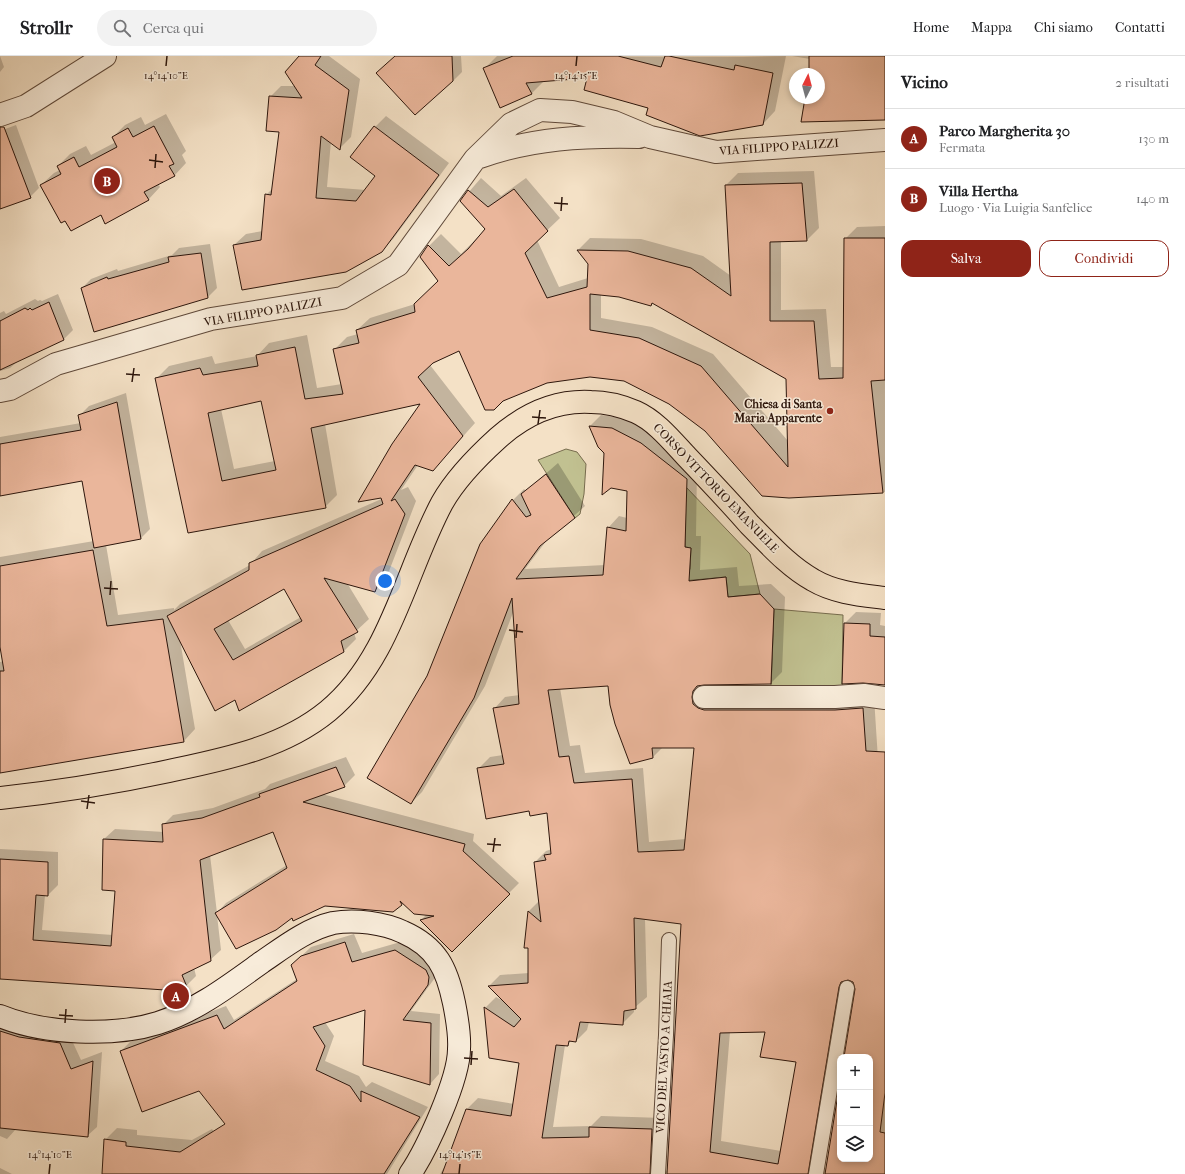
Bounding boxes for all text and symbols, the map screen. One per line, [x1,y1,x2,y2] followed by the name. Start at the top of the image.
[97,10,377,46] search box
[20,17,73,39] text: Strollr
[111,17,133,39] icon: search
[143,19,204,37] text: Cerca qui
[913,19,949,36] text: Home
[971,19,1012,36] text: Mappa
[1034,19,1093,36] text: Chi siamo
[1115,19,1165,36] text: Contatti
[789,68,825,104] north arrow
[144,70,188,82] text: 14°14'10"E
[555,70,597,82] text: 14°14'15"E
[901,72,948,92] text: Vicino
[1115,75,1169,90] text: 2 risultati
[939,122,1070,140] text: Parco Margherita 30
[910,131,918,146] text: A
[1138,131,1169,146] text: 130 m
[718,136,840,158] street label: VIA FILIPPO PALIZZI
[939,140,985,155] text: Fermata
[94,166,120,196] pin: B
[939,182,1018,200] text: Villa Hertha
[910,191,918,206] text: B
[1136,191,1169,206] text: 140 m
[939,200,1092,215] text: Luogo · Via Luigia Sanfelice
[901,240,1031,277] button: Salva
[1039,240,1169,277] button: Condividi
[202,295,324,329] street label: VIA FILIPPO PALIZZI
[733,397,822,426] place label: Chiesa di Santa Maria Apparente
[825,406,835,416] marker: Chiesa di Santa Maria Apparente
[650,420,782,556] street label: CORSO VITTORIO EMANUELE
[375,571,395,591] your location
[653,980,675,1135] street label: VICO DEL VASTO A CHIAIA
[163,981,189,1011] pin: A
[837,1054,873,1162] map controls
[837,1054,873,1090] button: +
[837,1090,873,1126] button: −
[837,1126,873,1162] button: layers
[28,1149,72,1161] text: 14°14'10"E
[439,1149,481,1161] text: 14°14'15"E

